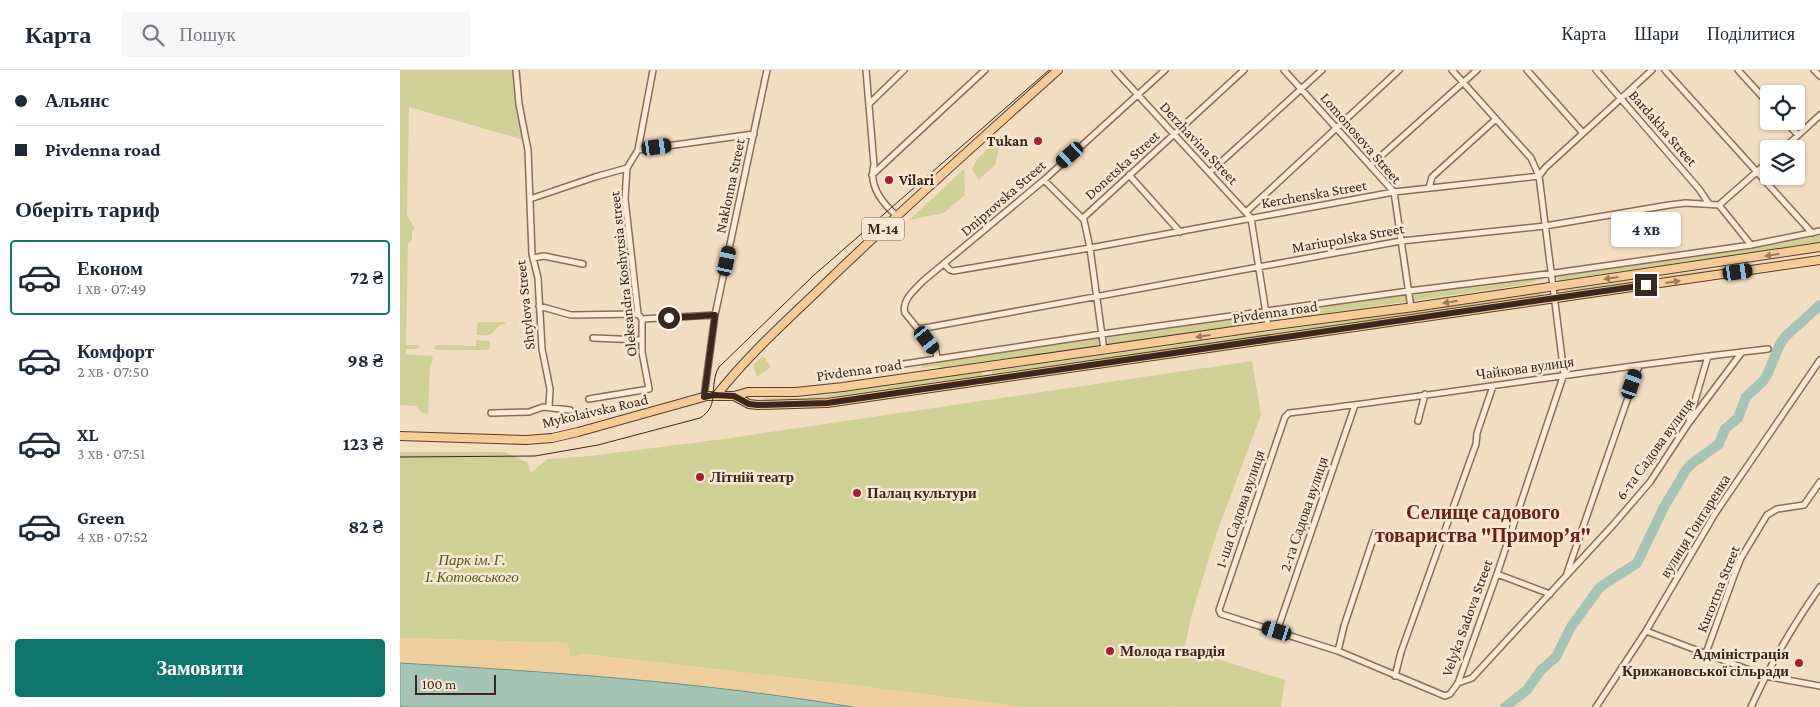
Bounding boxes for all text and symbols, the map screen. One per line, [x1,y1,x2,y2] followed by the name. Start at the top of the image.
[121,12,471,57] search box
[25,21,91,48] text: Карта
[139,21,167,49] icon: search
[179,24,236,45] text: Пошук
[1562,24,1606,44] text: Карта
[1634,24,1679,44] text: Шари
[1707,24,1795,44] text: Поділитися
[1760,85,1805,185] map controls
[1760,85,1805,130] button: locate
[1626,87,1701,170] street label: Bardakha Street
[1317,89,1405,187] street label: Lomonosova Street
[45,90,109,111] text: Альянс
[1157,98,1242,188] street label: Derzhavina Street
[1081,127,1163,203] street label: Donetska Street
[987,133,1028,149] place label: Tukan
[1032,135,1044,147] marker: Tukan
[712,136,748,235] street label: Naklonna Street
[641,137,672,157] car
[45,139,161,160] text: Pivdenna road
[1053,139,1086,171] car
[1760,140,1805,185] button: layers
[957,156,1050,240] street label: Dniprovska Street
[898,172,935,188] place label: Vilari
[883,174,895,186] marker: Vilari
[1260,177,1369,211] street label: Kerchenska Street
[606,189,641,358] street label: Oleksandra Koshytsia street
[15,197,160,222] text: Оберіть тариф
[1611,212,1681,248] callout: 4 хв
[862,218,904,240] road number: М-14
[1291,220,1407,257] street label: Mariupolska Street
[1632,221,1660,238] text: 4 хв
[716,245,737,277] car
[1764,251,1780,259] one-way arrow
[17,255,62,300] icon: car
[77,258,143,279] text: Економ
[512,258,539,351] street label: Shtylova Street
[1722,262,1753,282] car
[350,267,383,288] text: 72 ₴
[1603,274,1619,282] one-way arrow
[1635,274,1657,296] route end
[1665,277,1681,285] one-way arrow
[77,280,146,297] text: 1 хв · 07:49
[1231,298,1319,326] street label: Pivdenna road
[1442,298,1458,306] one-way arrow
[658,307,680,329] route start
[911,324,942,356] car
[1194,332,1210,340] one-way arrow
[17,338,62,383] icon: car
[77,341,154,362] text: Комфорт
[347,350,383,371] text: 98 ₴
[1475,353,1575,383] street label: Чайкова вулиця
[815,356,903,384] street label: Pivdenna road
[77,363,149,380] text: 2 хв · 07:50
[1620,367,1643,401] car
[540,391,650,432] street label: Mykolaivska Road
[1613,395,1697,503] street label: 6-та Садова вулиця
[17,421,62,466] icon: car
[77,424,99,445] text: XL
[343,433,383,454] text: 123 ₴
[77,445,145,462] text: 3 хв · 07:51
[1212,448,1268,570] street label: 1-ша Садова вулиця
[1277,454,1331,573] street label: 2-га Садова вулиця
[710,469,794,485] place label: Літній театр
[694,471,706,483] marker: Літній театр
[1657,471,1733,581] street label: вулиця Гонтаренка
[867,485,977,501] place label: Палац культури
[851,487,863,499] marker: Палац культури
[1375,501,1591,547] district label: Селище садового товариства "Примор’я"
[17,504,62,549] icon: car
[77,507,125,528] text: Green
[348,516,383,537] text: 82 ₴
[77,528,148,545] text: 4 хв · 07:52
[1693,542,1743,635] street label: Kurortna Street
[424,552,519,585] park label: Парк ім. Г. І. Котовського
[1438,556,1497,679] street label: Velyka Sadova Street
[1260,619,1293,643] car
[15,639,385,697] button: Замовити
[1120,643,1225,659] place label: Молода гвардія
[1104,645,1116,657] marker: Молода гвардія
[1622,646,1789,679] place label: Адміністрація Крижановської сільради
[1793,657,1805,669] marker: Адміністрація Крижановської сільради
[415,672,496,695] scale bar
[422,676,456,692] text: 100 m

